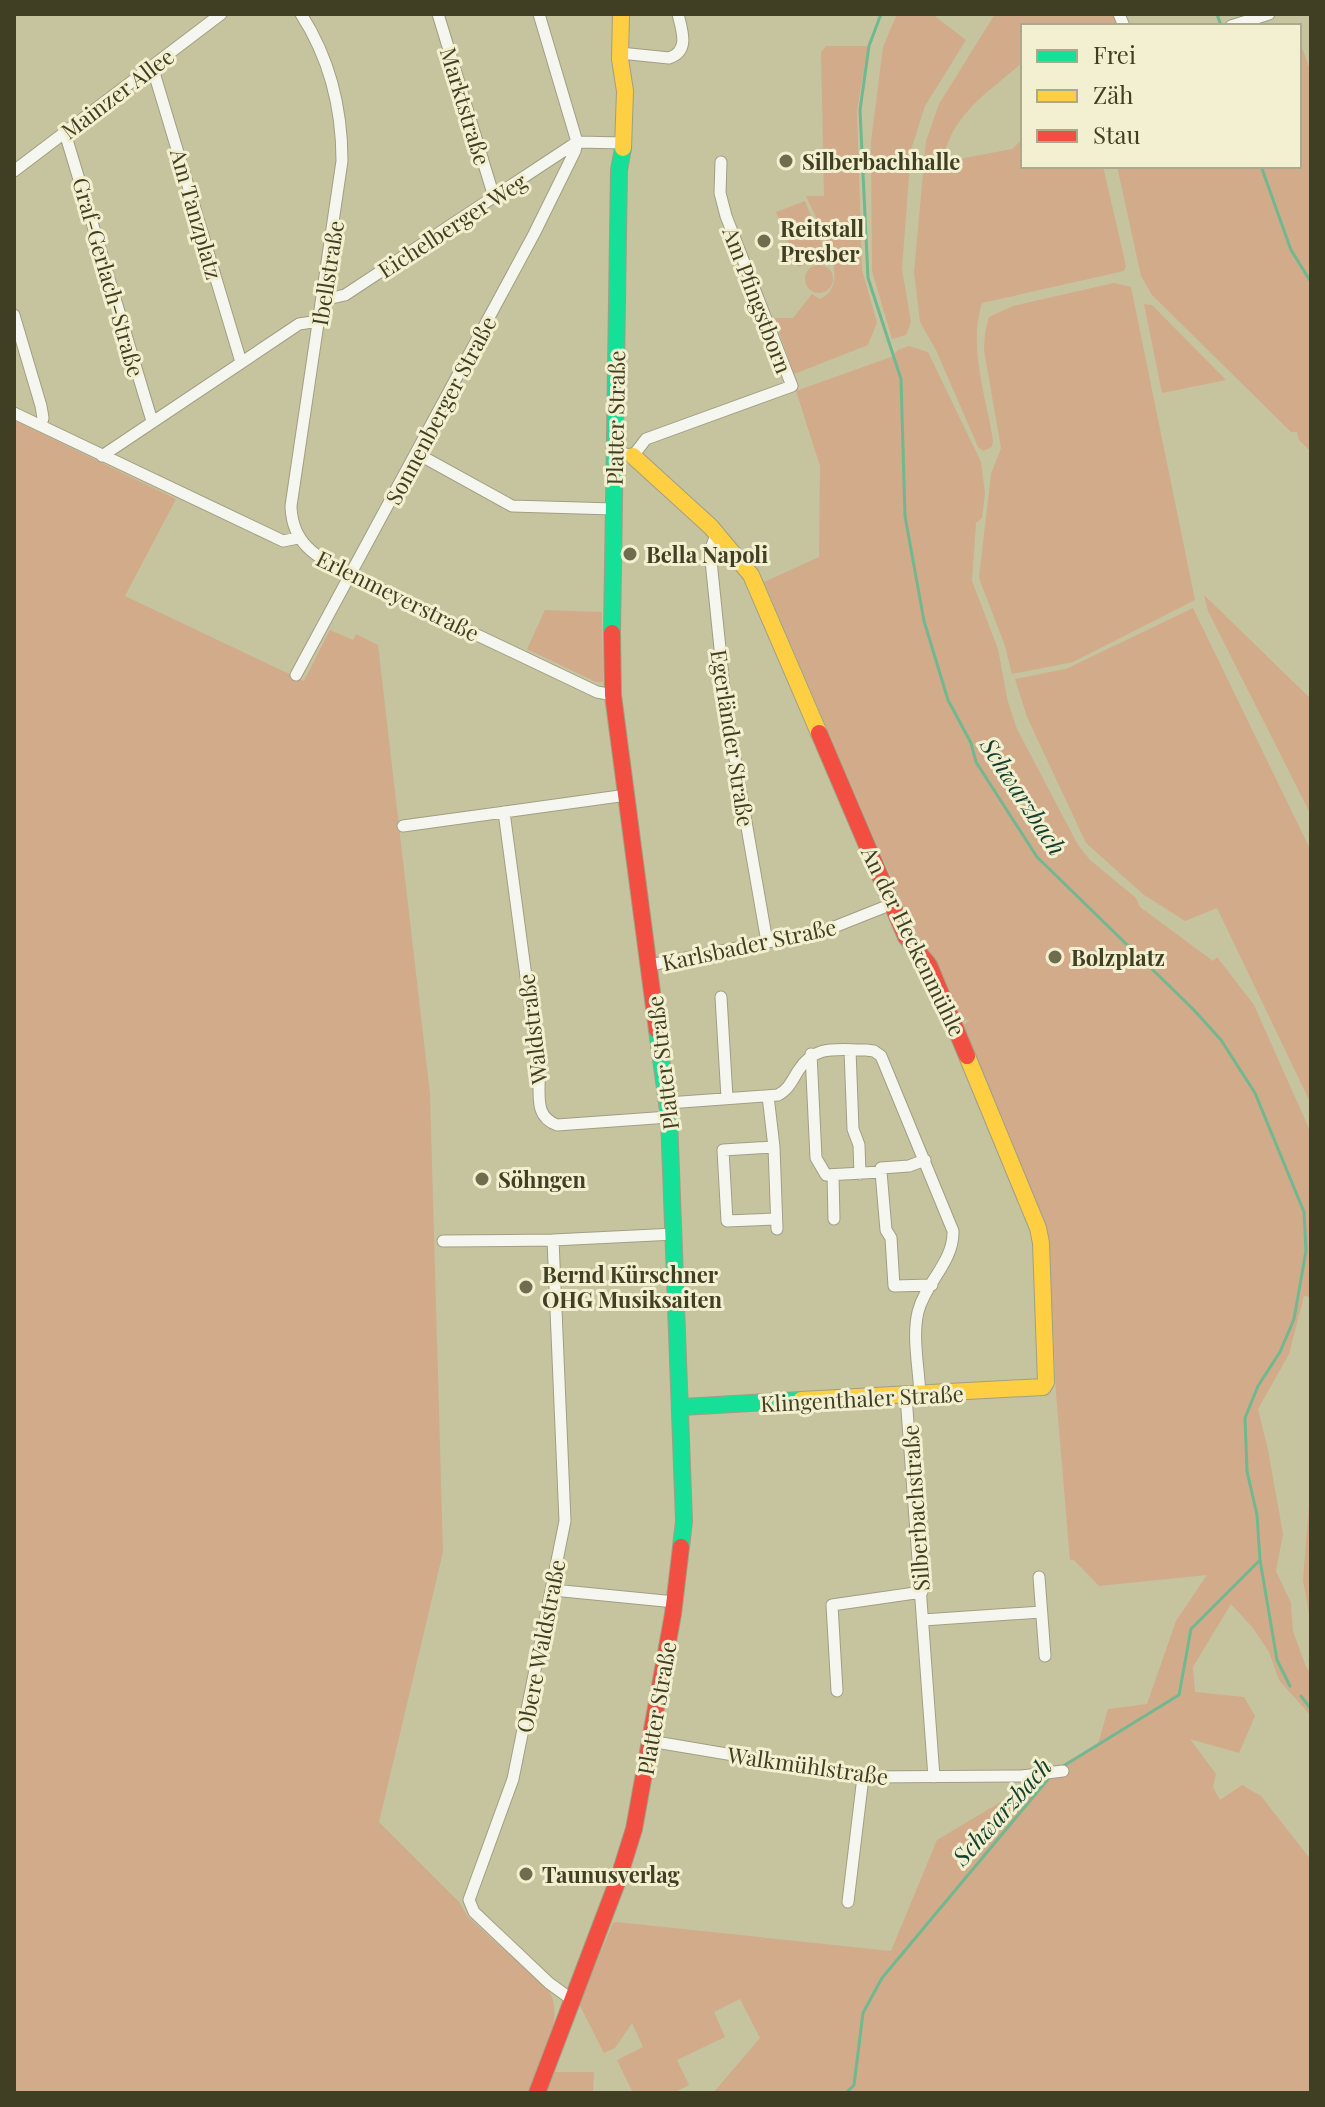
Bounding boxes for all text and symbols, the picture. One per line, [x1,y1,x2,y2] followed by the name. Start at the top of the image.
[1021,24,1301,168] legend
[1093,38,1136,70] text: Frei
[55,41,179,145] street label: Mainzer Allee
[434,43,498,169] street label: Marktstraße
[1093,78,1133,110] text: Zäh
[1093,118,1140,150] text: Stau
[164,144,230,283] street label: Am Tanzplatz
[802,146,960,176] place label: Silberbachhalle
[777,152,795,170] marker: Silberbachhalle
[372,165,533,284] street label: Eichelberger Weg
[66,174,152,380] street label: Graf-Gerlach-Straße
[780,213,864,268] place label: Reitstall Presber
[304,218,350,328] street label: Ibellstraße
[716,222,800,377] street label: Am Pfingstborn
[755,232,773,250] marker: Reitstall Presber
[378,310,502,510] street label: Sonnenberger Straße
[599,350,631,486] street label: Platter Straße
[646,539,768,569] place label: Bella Napoli
[312,543,484,647] street label: Erlenmeyerstraße
[621,545,639,563] marker: Bella Napoli
[704,647,762,829] street label: Egerländer Straße
[973,730,1074,861] water label: Schwarzbach
[855,840,973,1041] street label: An der Heckenmühle
[659,911,839,977] street label: Karlsbader Straße
[1071,942,1165,972] place label: Bolzplatz
[1046,948,1064,966] marker: Bolzplatz
[510,972,554,1087] street label: Waldstraße
[639,994,685,1132] street label: Platter Straße
[498,1164,587,1194] place label: Söhngen
[473,1170,491,1188] marker: Söhngen
[542,1259,723,1314] place label: Bernd Kürschner OHG Musiksaiten
[517,1278,535,1296] marker: Bernd Kürschner OHG Musiksaiten
[759,1378,965,1418] street label: Klingenthaler Straße
[894,1424,936,1592] street label: Silberbachstraße
[508,1557,572,1735] street label: Obere Waldstraße
[630,1639,682,1777] street label: Platter Straße
[725,1739,890,1791] street label: Walkmühlstraße
[944,1750,1058,1872] water label: Schwarzbach
[542,1859,681,1889] place label: Taunusverlag
[517,1865,535,1883] marker: Taunusverlag

